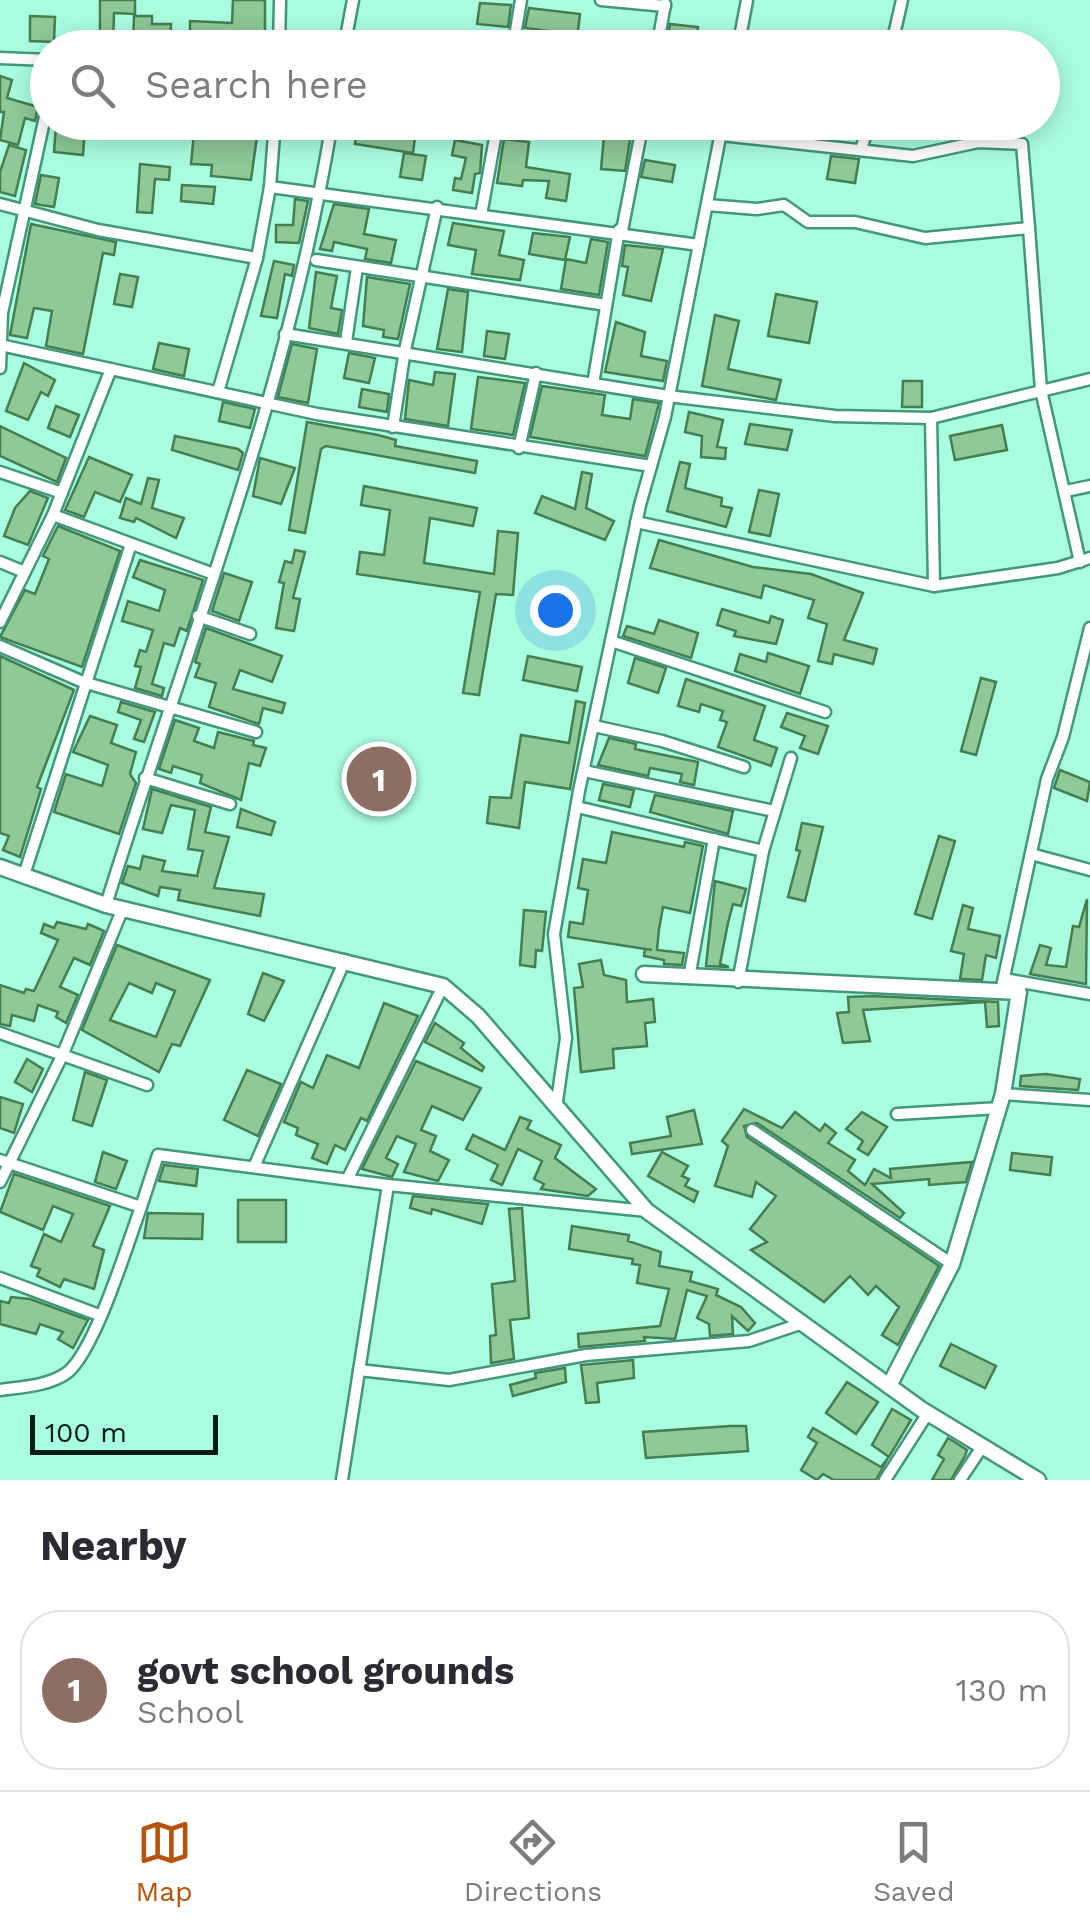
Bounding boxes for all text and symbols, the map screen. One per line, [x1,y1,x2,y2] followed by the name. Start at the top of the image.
[30,30,1060,140] search box
[65,58,120,113] icon: search
[145,63,368,107] text: Search here
[530,585,581,636] your location
[346,742,412,816] pin: 1
[30,1410,218,1454] scale bar
[45,1416,127,1449] text: 100 m
[40,1521,187,1570] text: Nearby
[137,1649,514,1693] text: govt school grounds
[68,1671,81,1709] text: 1
[956,1671,1048,1709] text: 130 m
[137,1693,243,1731] text: School
[136,1815,193,1908] tab: Map
[464,1815,602,1908] tab: Directions
[873,1815,954,1908] tab: Saved

